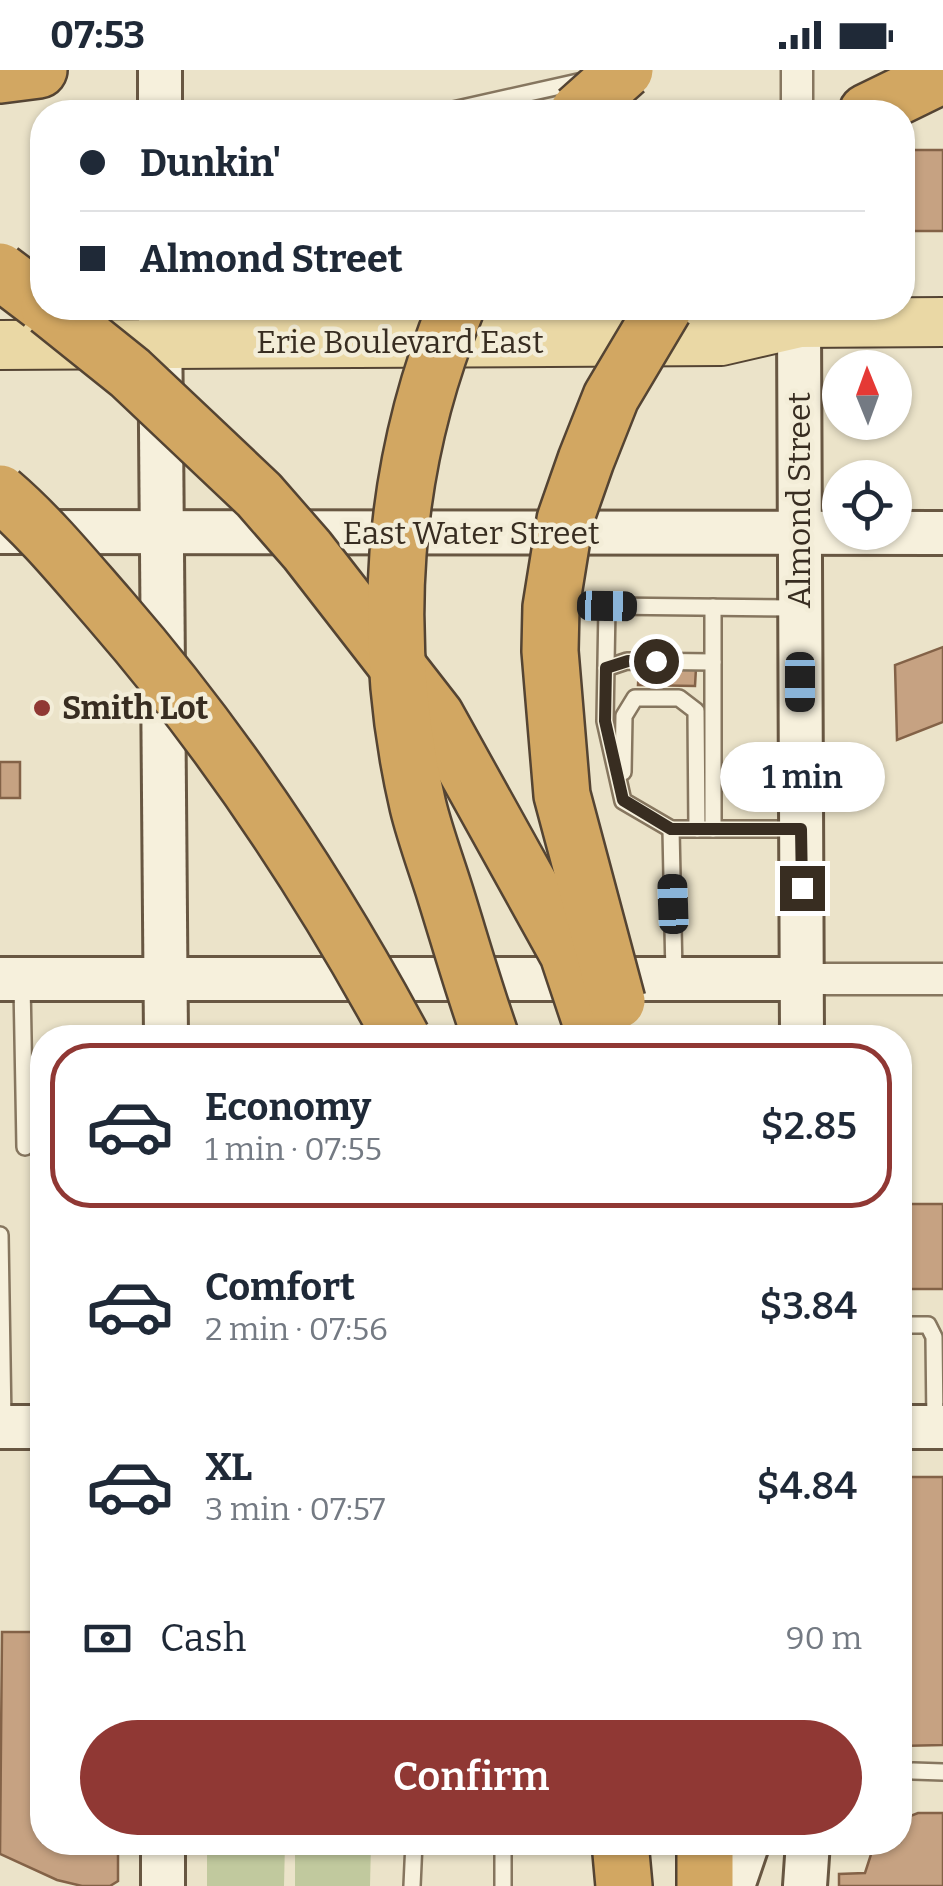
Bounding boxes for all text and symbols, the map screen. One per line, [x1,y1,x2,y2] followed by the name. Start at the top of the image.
[50,12,145,58] text: 07:53
[140,140,282,186] text: Dunkin'
[140,236,403,282] text: Almond Street
[256,323,544,361] street label: Erie Boulevard East
[822,350,912,440] north arrow
[822,350,912,550] map controls
[780,391,818,608] street label: Almond Street
[822,460,912,550] button: locate
[342,514,600,552] street label: East Water Street
[577,590,637,622] car
[634,639,679,684] route start
[785,652,815,712] car
[62,689,209,727] place label: Smith Lot
[31,697,53,719] marker: Smith Lot
[720,743,884,813] callout: 1 min
[762,758,843,796] text: 1 min
[780,866,825,911] route end
[657,873,689,935] car
[85,1081,175,1171] icon: car
[205,1084,371,1130] text: Economy
[760,1103,857,1149] text: $2.85
[205,1130,382,1168] text: 1 min · 07:55
[85,1261,175,1351] icon: car
[205,1264,355,1310] text: Comfort
[759,1283,857,1329] text: $3.84
[205,1310,388,1348] text: 2 min · 07:56
[85,1441,175,1531] icon: car
[205,1444,252,1490] text: XL
[757,1463,857,1509] text: $4.84
[205,1490,385,1528] text: 3 min · 07:57
[80,1611,135,1666] icon: cash
[160,1615,246,1661] text: Cash
[786,1619,862,1657] text: 90 m
[80,1720,862,1835] button: Confirm

